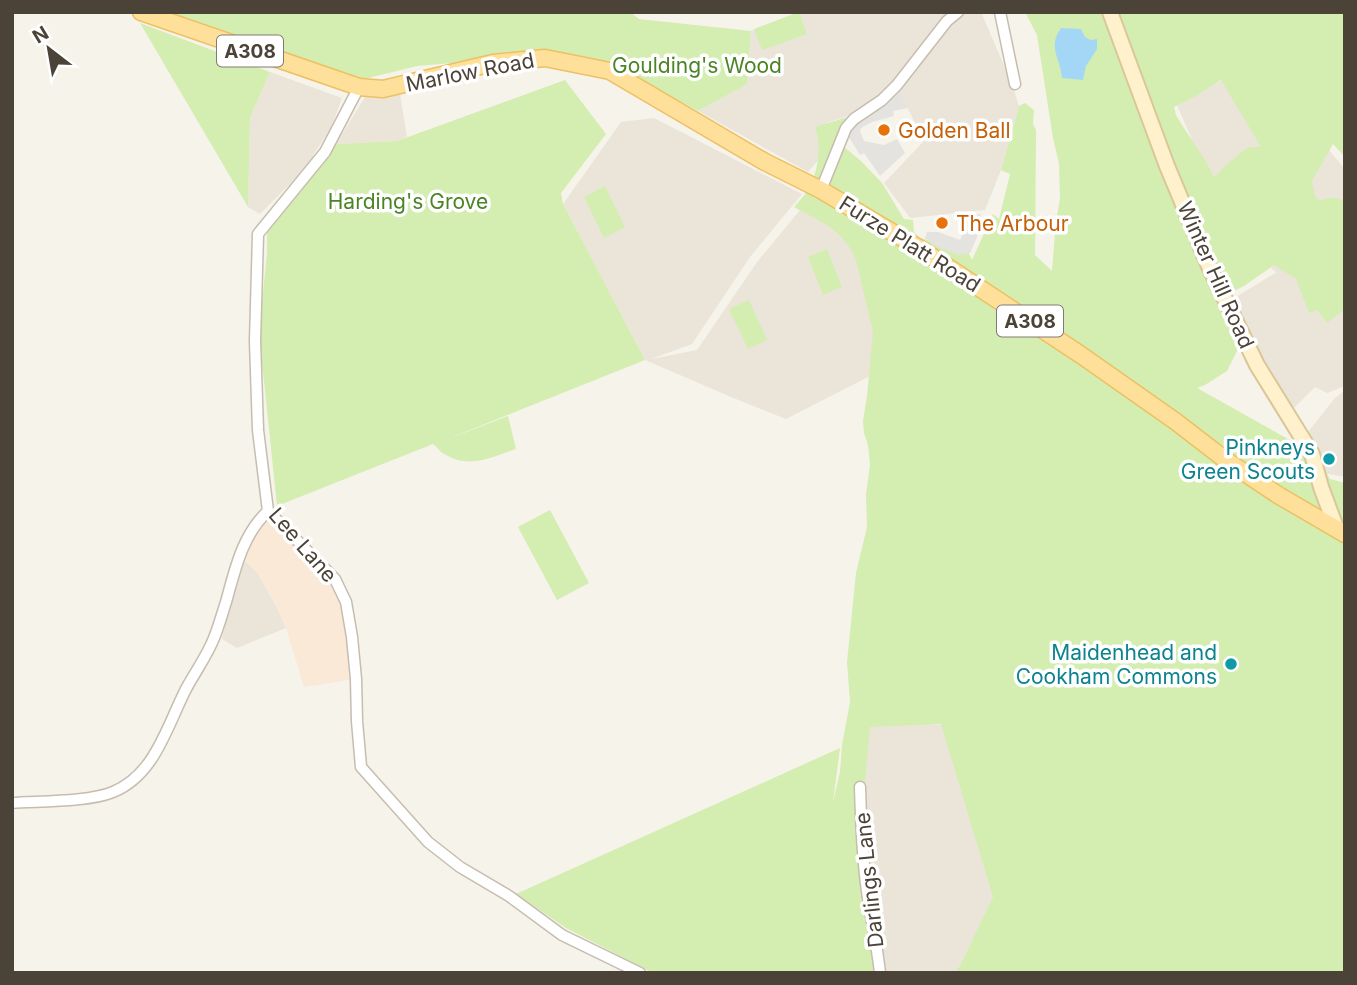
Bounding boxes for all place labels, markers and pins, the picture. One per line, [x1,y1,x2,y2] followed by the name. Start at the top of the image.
[898,118,1010,143] place label: Golden Ball
[876,122,892,138] marker: Golden Ball
[956,211,1069,236] place label: The Arbour
[934,215,950,231] marker: The Arbour
[1181,435,1315,484] place label: Pinkneys Green Scouts
[1321,451,1337,467] marker: Pinkneys Green Scouts
[1016,640,1217,689] place label: Maidenhead and Cookham Commons
[1223,656,1239,672] marker: Maidenhead and Cookham Commons

